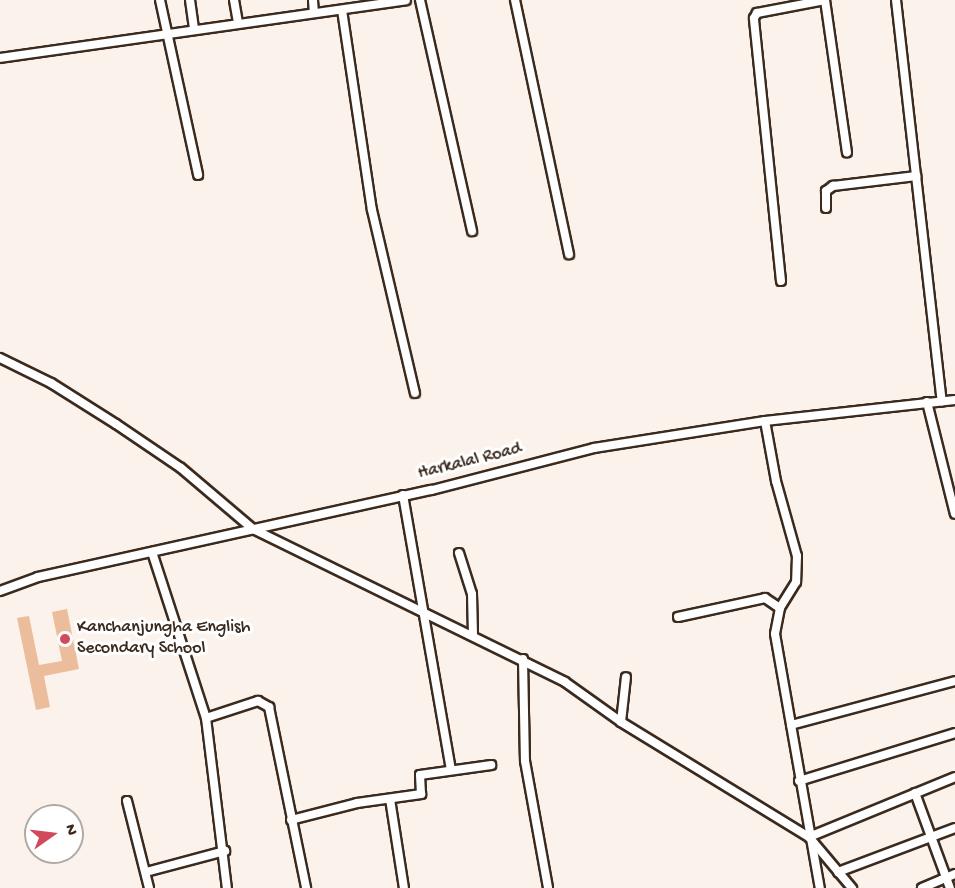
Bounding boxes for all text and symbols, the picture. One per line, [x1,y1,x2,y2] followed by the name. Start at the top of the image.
[416,439,524,485] street label: Harkalal Road
[77,618,250,660] place label: Kanchanjungha English Secondary School
[58,632,72,646] marker: Kanchanjungha English Secondary School
[24,804,84,864] north arrow
[60,823,80,837] text: N

